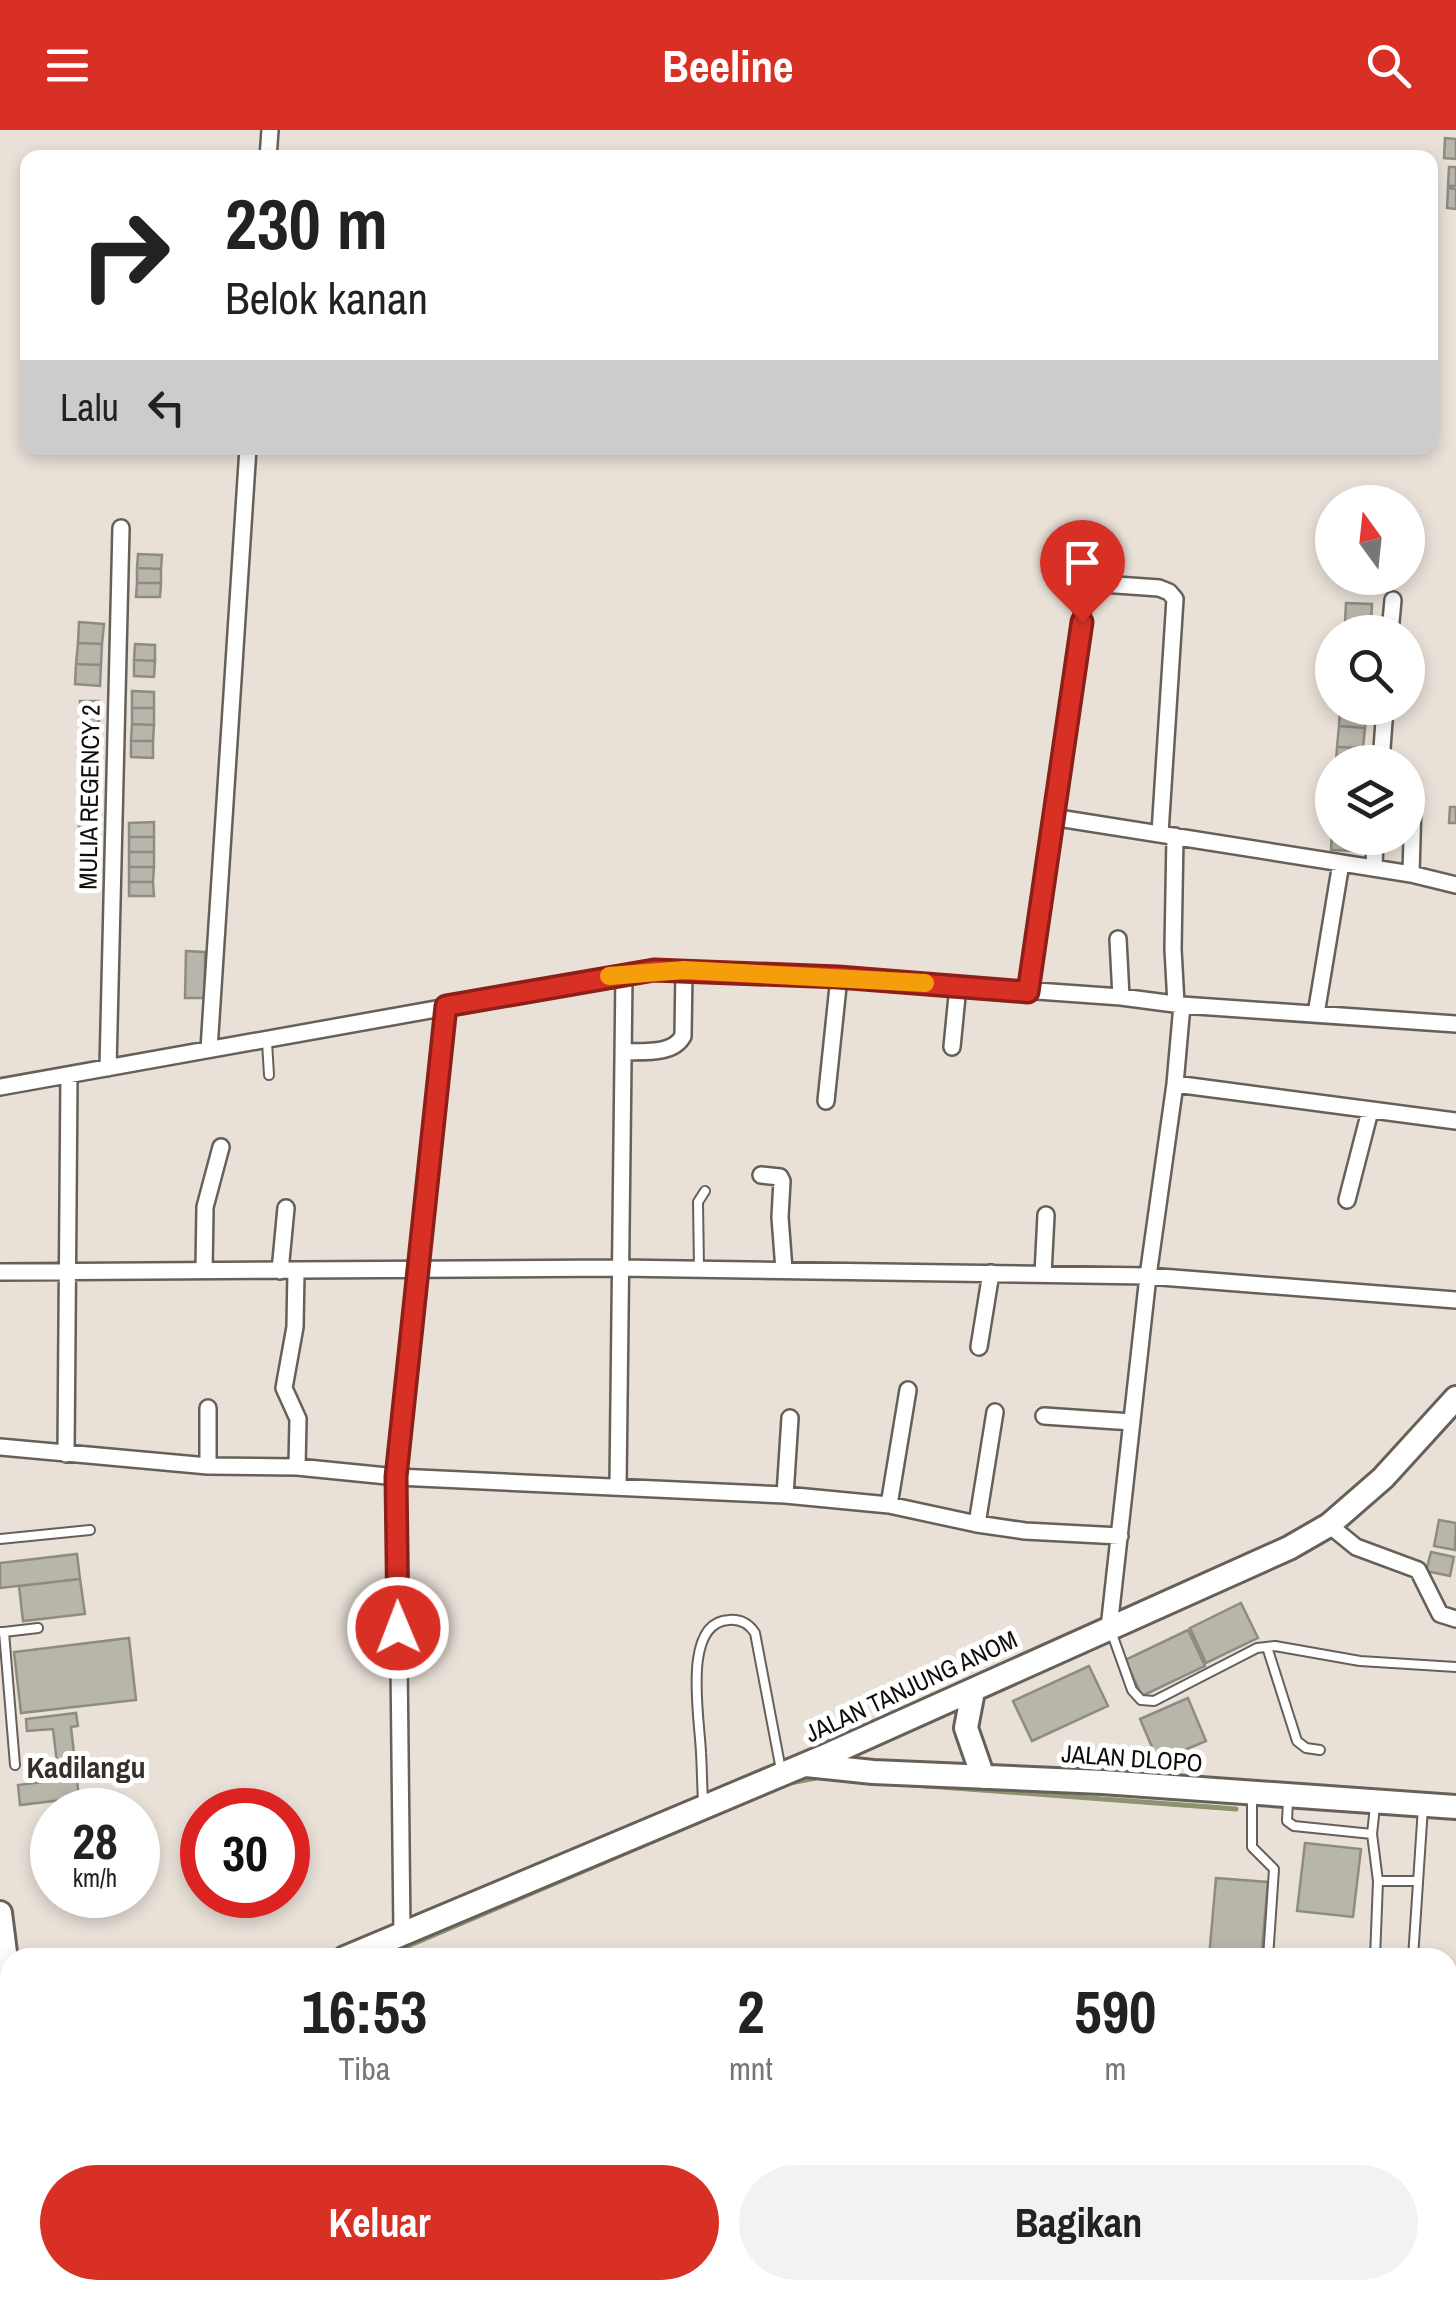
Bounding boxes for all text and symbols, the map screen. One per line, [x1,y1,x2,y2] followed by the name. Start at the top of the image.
[662,35,794,96] text: Beeline
[40,38,95,93] icon: menu
[1361,38,1416,93] icon: search
[225,177,388,271] text: 230 m
[60,190,190,320] icon: right
[225,267,428,328] text: Belok kanan
[139,380,194,435] icon: left
[60,382,119,433] text: Lalu
[1315,485,1425,595] north arrow
[1315,485,1425,855] map controls
[1040,520,1125,623] pin
[1055,535,1110,590] icon: arrive
[1315,615,1425,725] button: search
[70,704,108,890] street label: MULIA REGENCY 2
[1315,745,1425,855] button: layers
[346,1576,450,1680] position arrow
[799,1622,1023,1750] street label: JALAN TANJUNG ANOM
[1060,1736,1204,1780] street label: JALAN DLOPO
[27,1747,145,1787] district label: Kadilangu
[180,1788,310,1918] speed limit sign: 30
[72,1807,118,1875] text: 28
[73,1861,117,1895] text: km/h
[302,1971,427,2052] text: 16:53
[737,1971,765,2052] text: 2
[1074,1971,1156,2052] text: 590
[339,2047,390,2090] text: Tiba
[729,2047,773,2090] text: mnt
[1104,2047,1126,2090] text: m
[40,2165,719,2280] button: Keluar
[739,2165,1418,2280] button: Bagikan

